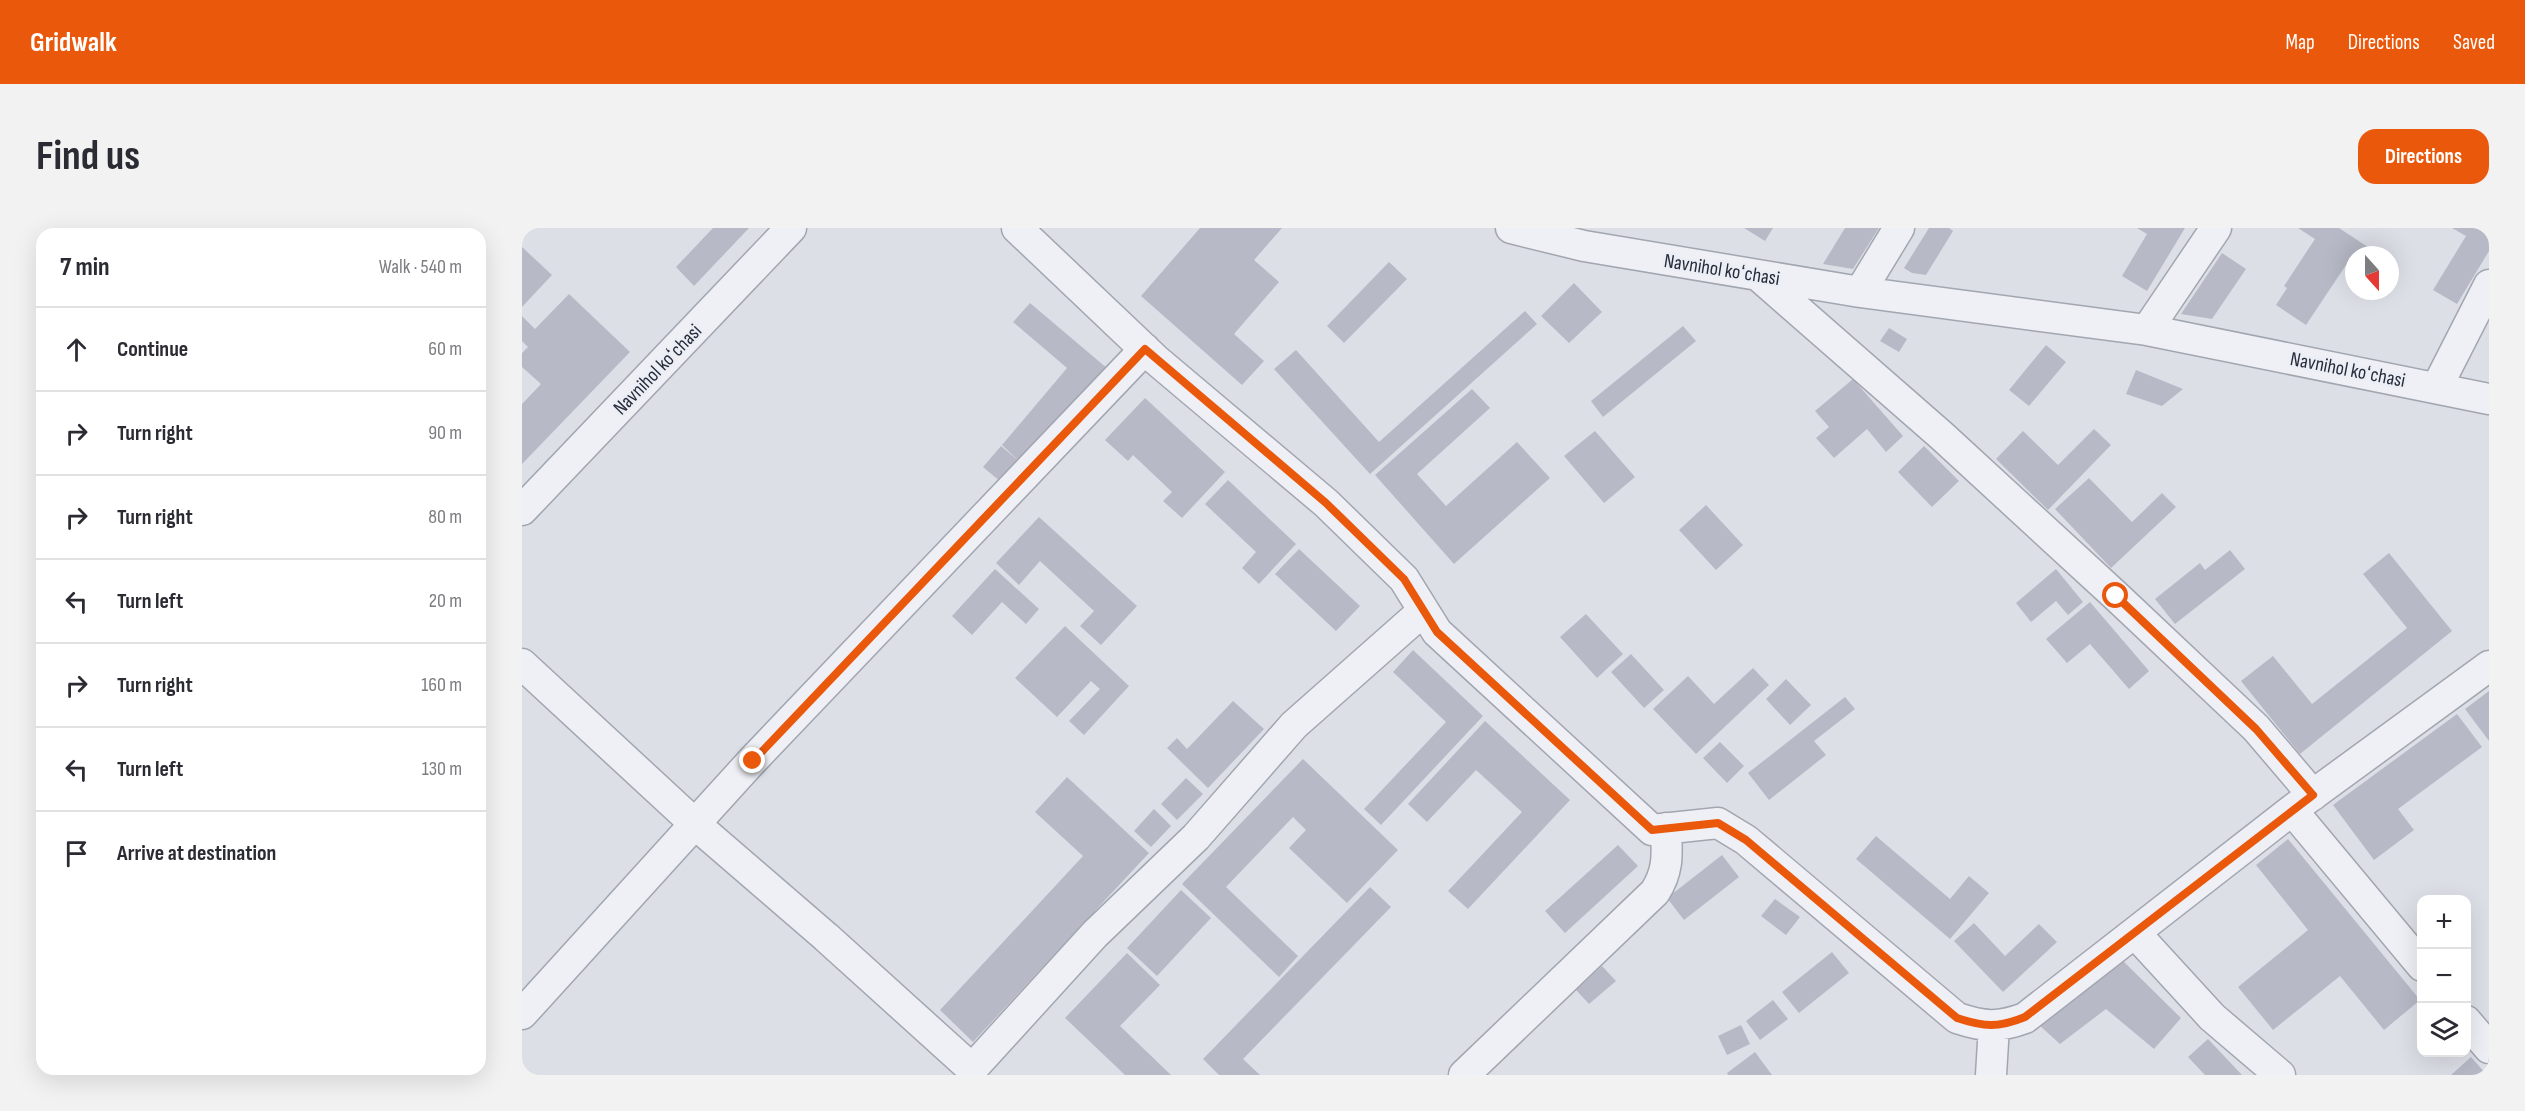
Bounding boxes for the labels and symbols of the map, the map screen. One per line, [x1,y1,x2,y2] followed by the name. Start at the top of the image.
[2345,246,2399,300] north arrow
[1662,249,1781,291] street label: Navnihol koʻchasi
[609,319,707,420] street label: Navnihol koʻchasi
[2288,347,2407,393] street label: Navnihol koʻchasi
[2102,582,2128,608] route start
[739,747,765,773] route end

